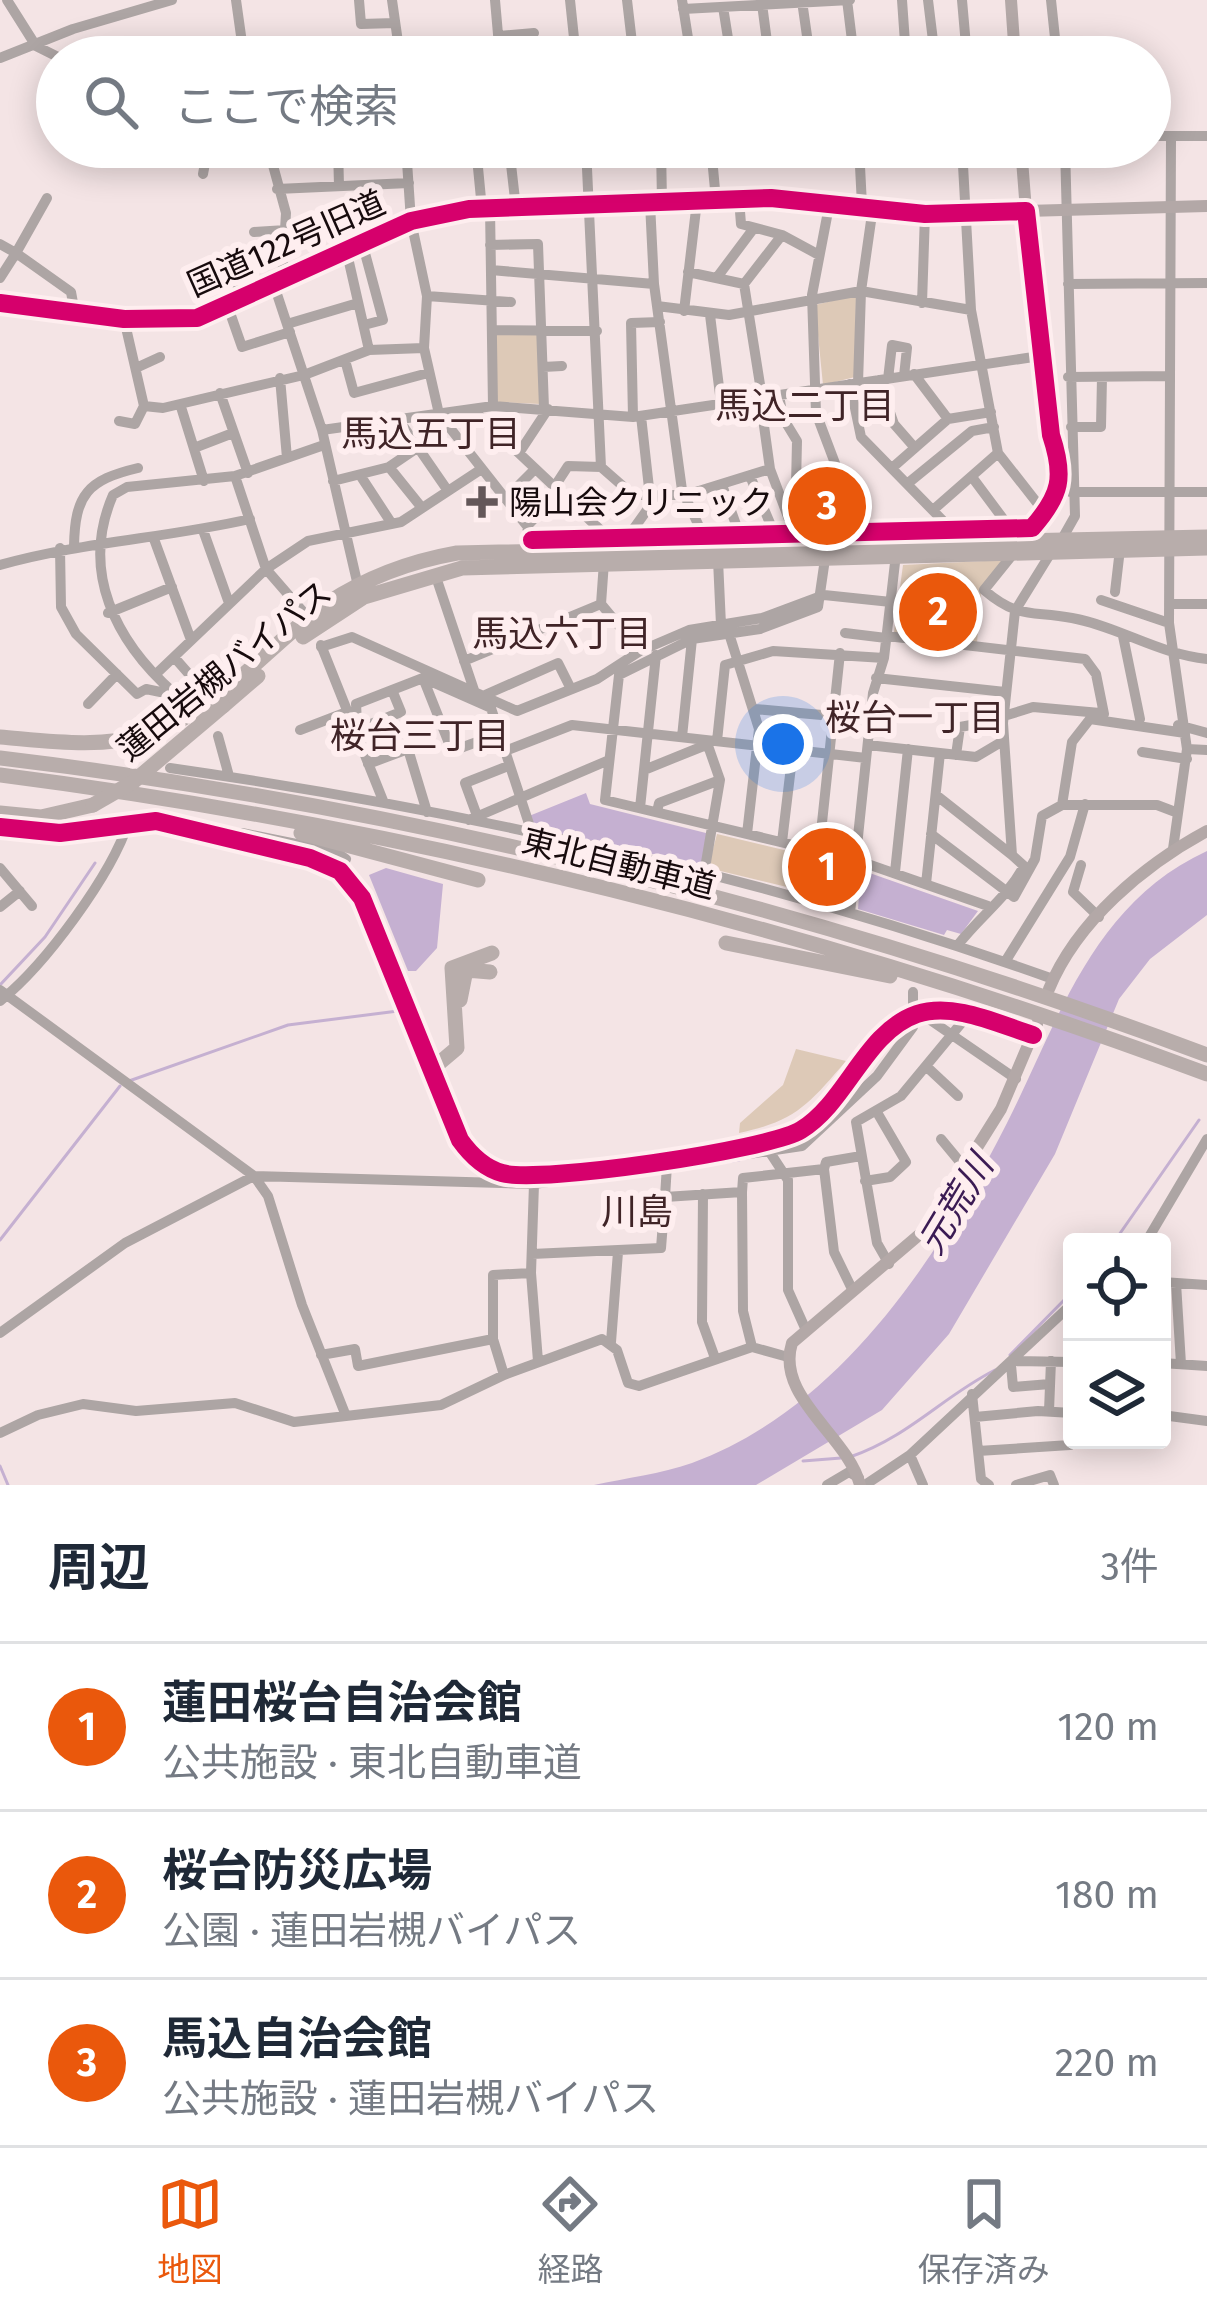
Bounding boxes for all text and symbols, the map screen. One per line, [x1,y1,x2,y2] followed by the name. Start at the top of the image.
[36,36,1171,168] search box
[78,69,144,135] icon: search
[174,80,399,134] text: ここで検索
[181,183,391,305] street label: 国道122号旧道
[715,384,895,428] district label: 馬込二丁目
[341,412,521,456] district label: 馬込五丁目
[788,461,866,551] pin: 3
[509,483,773,523] place label: 陽山会クリニック
[466,486,498,518] marker: 陽山会クリニック
[899,567,977,657] pin: 2
[110,572,340,769] street label: 蓮田岩槻バイパス
[472,612,652,656] district label: 馬込六丁目
[825,696,1005,740] district label: 桜台一丁目
[330,714,510,758] district label: 桜台三丁目
[753,714,813,774] your location
[518,821,720,907] street label: 東北自動車道
[788,822,866,912] pin: 1
[909,1143,1005,1262] water label: 元荒川
[601,1190,673,1234] district label: 川島
[1063,1233,1171,1449] map controls
[1063,1233,1171,1341] button: locate
[1063,1341,1171,1449] button: layers
[48,1537,150,1599] text: 周辺
[1101,1544,1159,1590] text: 3件
[162,1676,522,1730] text: 蓮田桜台自治会館
[78,1704,96,1750] text: 1
[1057,1704,1159,1750] text: 120 m
[162,1740,582,1786] text: 公共施設 · 東北自動車道
[162,1844,432,1898] text: 桜台防災広場
[77,1872,97,1918] text: 2
[1055,1872,1159,1918] text: 180 m
[162,1908,581,1954] text: 公園 · 蓮田岩槻バイパス
[162,2012,432,2066] text: 馬込自治会館
[77,2040,97,2086] text: 3
[1055,2040,1159,2086] text: 220 m
[162,2076,659,2122] text: 公共施設 · 蓮田岩槻バイパス
[157,2171,223,2291] tab: 地図
[537,2171,603,2291] tab: 経路
[918,2171,1050,2291] tab: 保存済み

